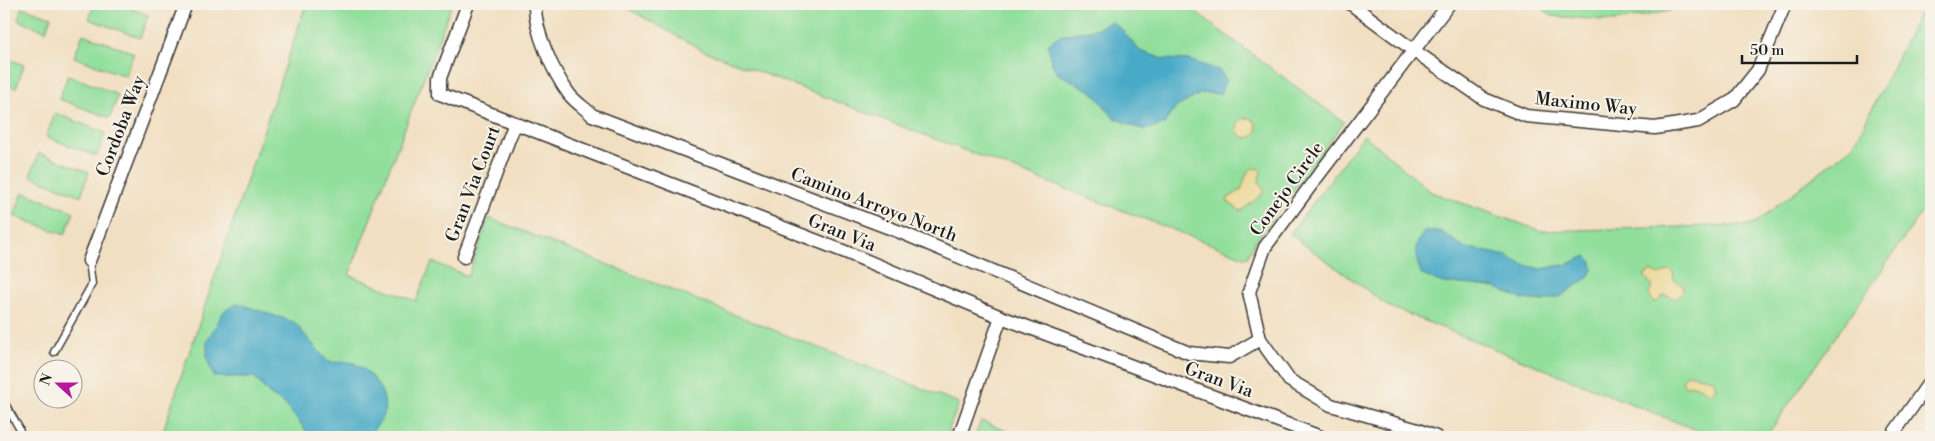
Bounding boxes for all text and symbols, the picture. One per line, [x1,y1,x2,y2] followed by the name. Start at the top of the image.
[1742,32,1858,64] scale bar
[1750,41,1784,60] text: 50 m
[91,72,151,180] street label: Cordoba Way
[1534,87,1638,121] street label: Maximo Way
[440,122,506,245] street label: Gran Via Court
[1245,137,1329,241] street label: Conejo Circle
[787,163,961,247] street label: Camino Arroyo North
[805,209,880,257] street label: Gran Via
[1182,357,1257,403] street label: Gran Via
[32,358,82,408] north arrow
[36,371,57,388] text: N

